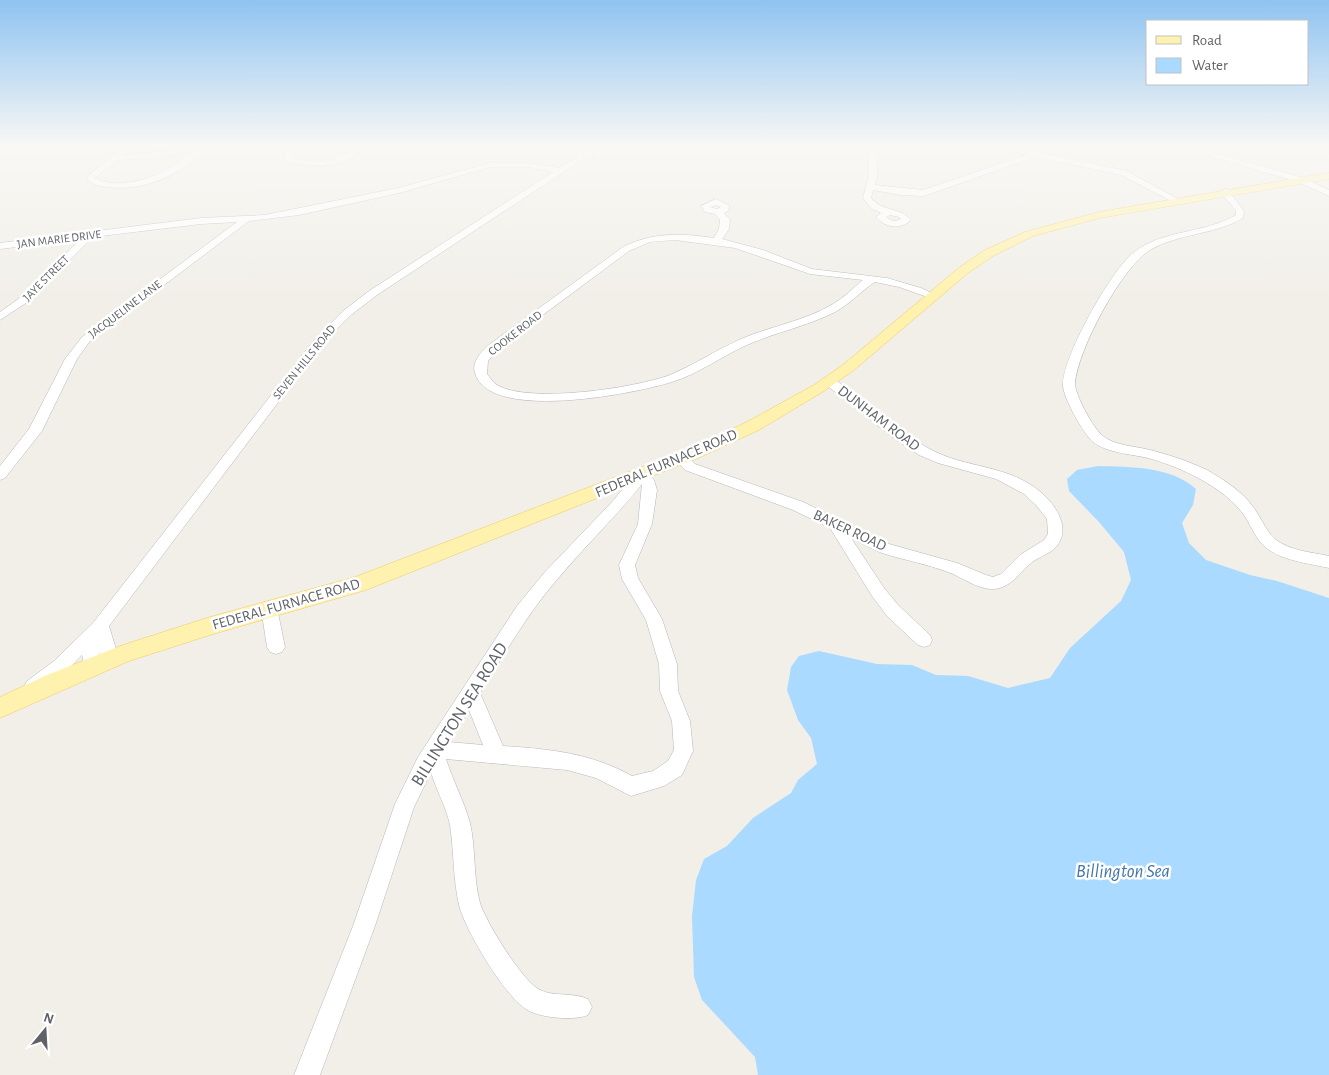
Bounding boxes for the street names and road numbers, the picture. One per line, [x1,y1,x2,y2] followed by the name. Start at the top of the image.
[16,228,102,250] street label: JAN MARIE DRIVE
[21,253,71,303] street label: JAYE STREET
[86,278,164,341] street label: JACQUELINE LANE
[486,308,544,358] street label: COOKE ROAD
[270,322,338,401] street label: SEVEN HILLS ROAD
[835,383,923,454] street label: DUNHAM ROAD
[593,427,740,500] street label: FEDERAL FURNACE ROAD
[811,507,889,554] street label: BAKER ROAD
[211,576,362,633] street label: FEDERAL FURNACE ROAD
[408,640,511,789] street label: BILLINGTON SEA ROAD

